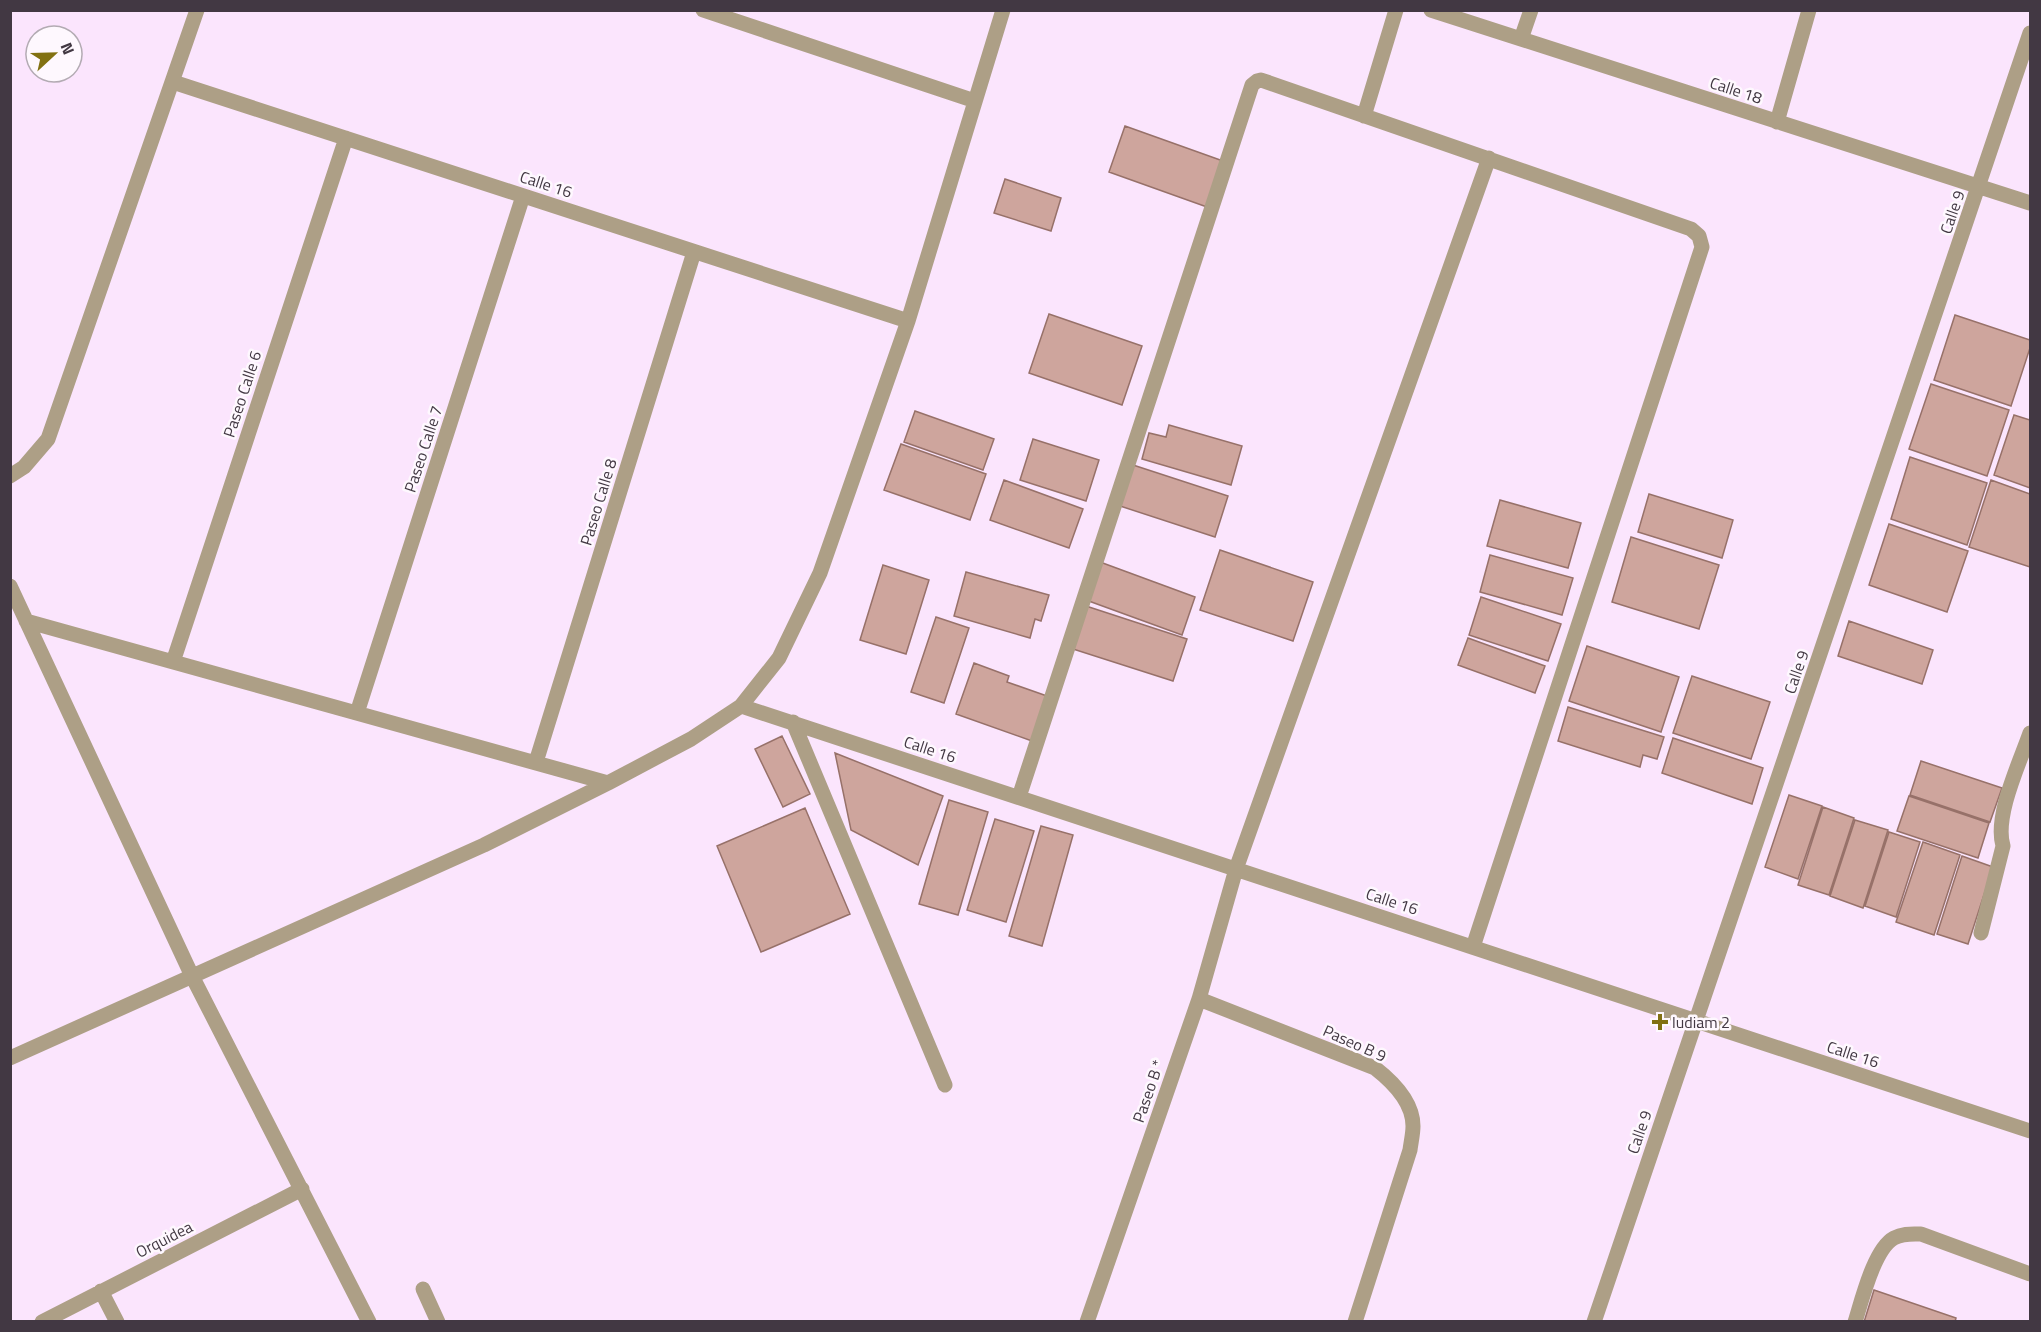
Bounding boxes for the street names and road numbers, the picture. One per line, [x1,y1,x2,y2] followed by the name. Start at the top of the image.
[1707,70,1765,110] street label: Calle 18
[517,164,575,204] street label: Calle 16
[1933,187,1971,237] street label: Calle 9
[217,348,267,440] street label: Paseo Calle 6
[398,403,448,495] street label: Paseo Calle 7
[573,456,623,548] street label: Paseo Calle 8
[1777,647,1815,697] street label: Calle 9
[901,729,959,769] street label: Calle 16
[1363,881,1421,921] street label: Calle 16
[1319,1018,1391,1068] street label: Paseo B 9
[1824,1034,1882,1074] street label: Calle 16
[1126,1056,1170,1126] street label: Paseo B *
[1620,1107,1658,1157] street label: Calle 9
[131,1214,197,1264] street label: Orquidea

